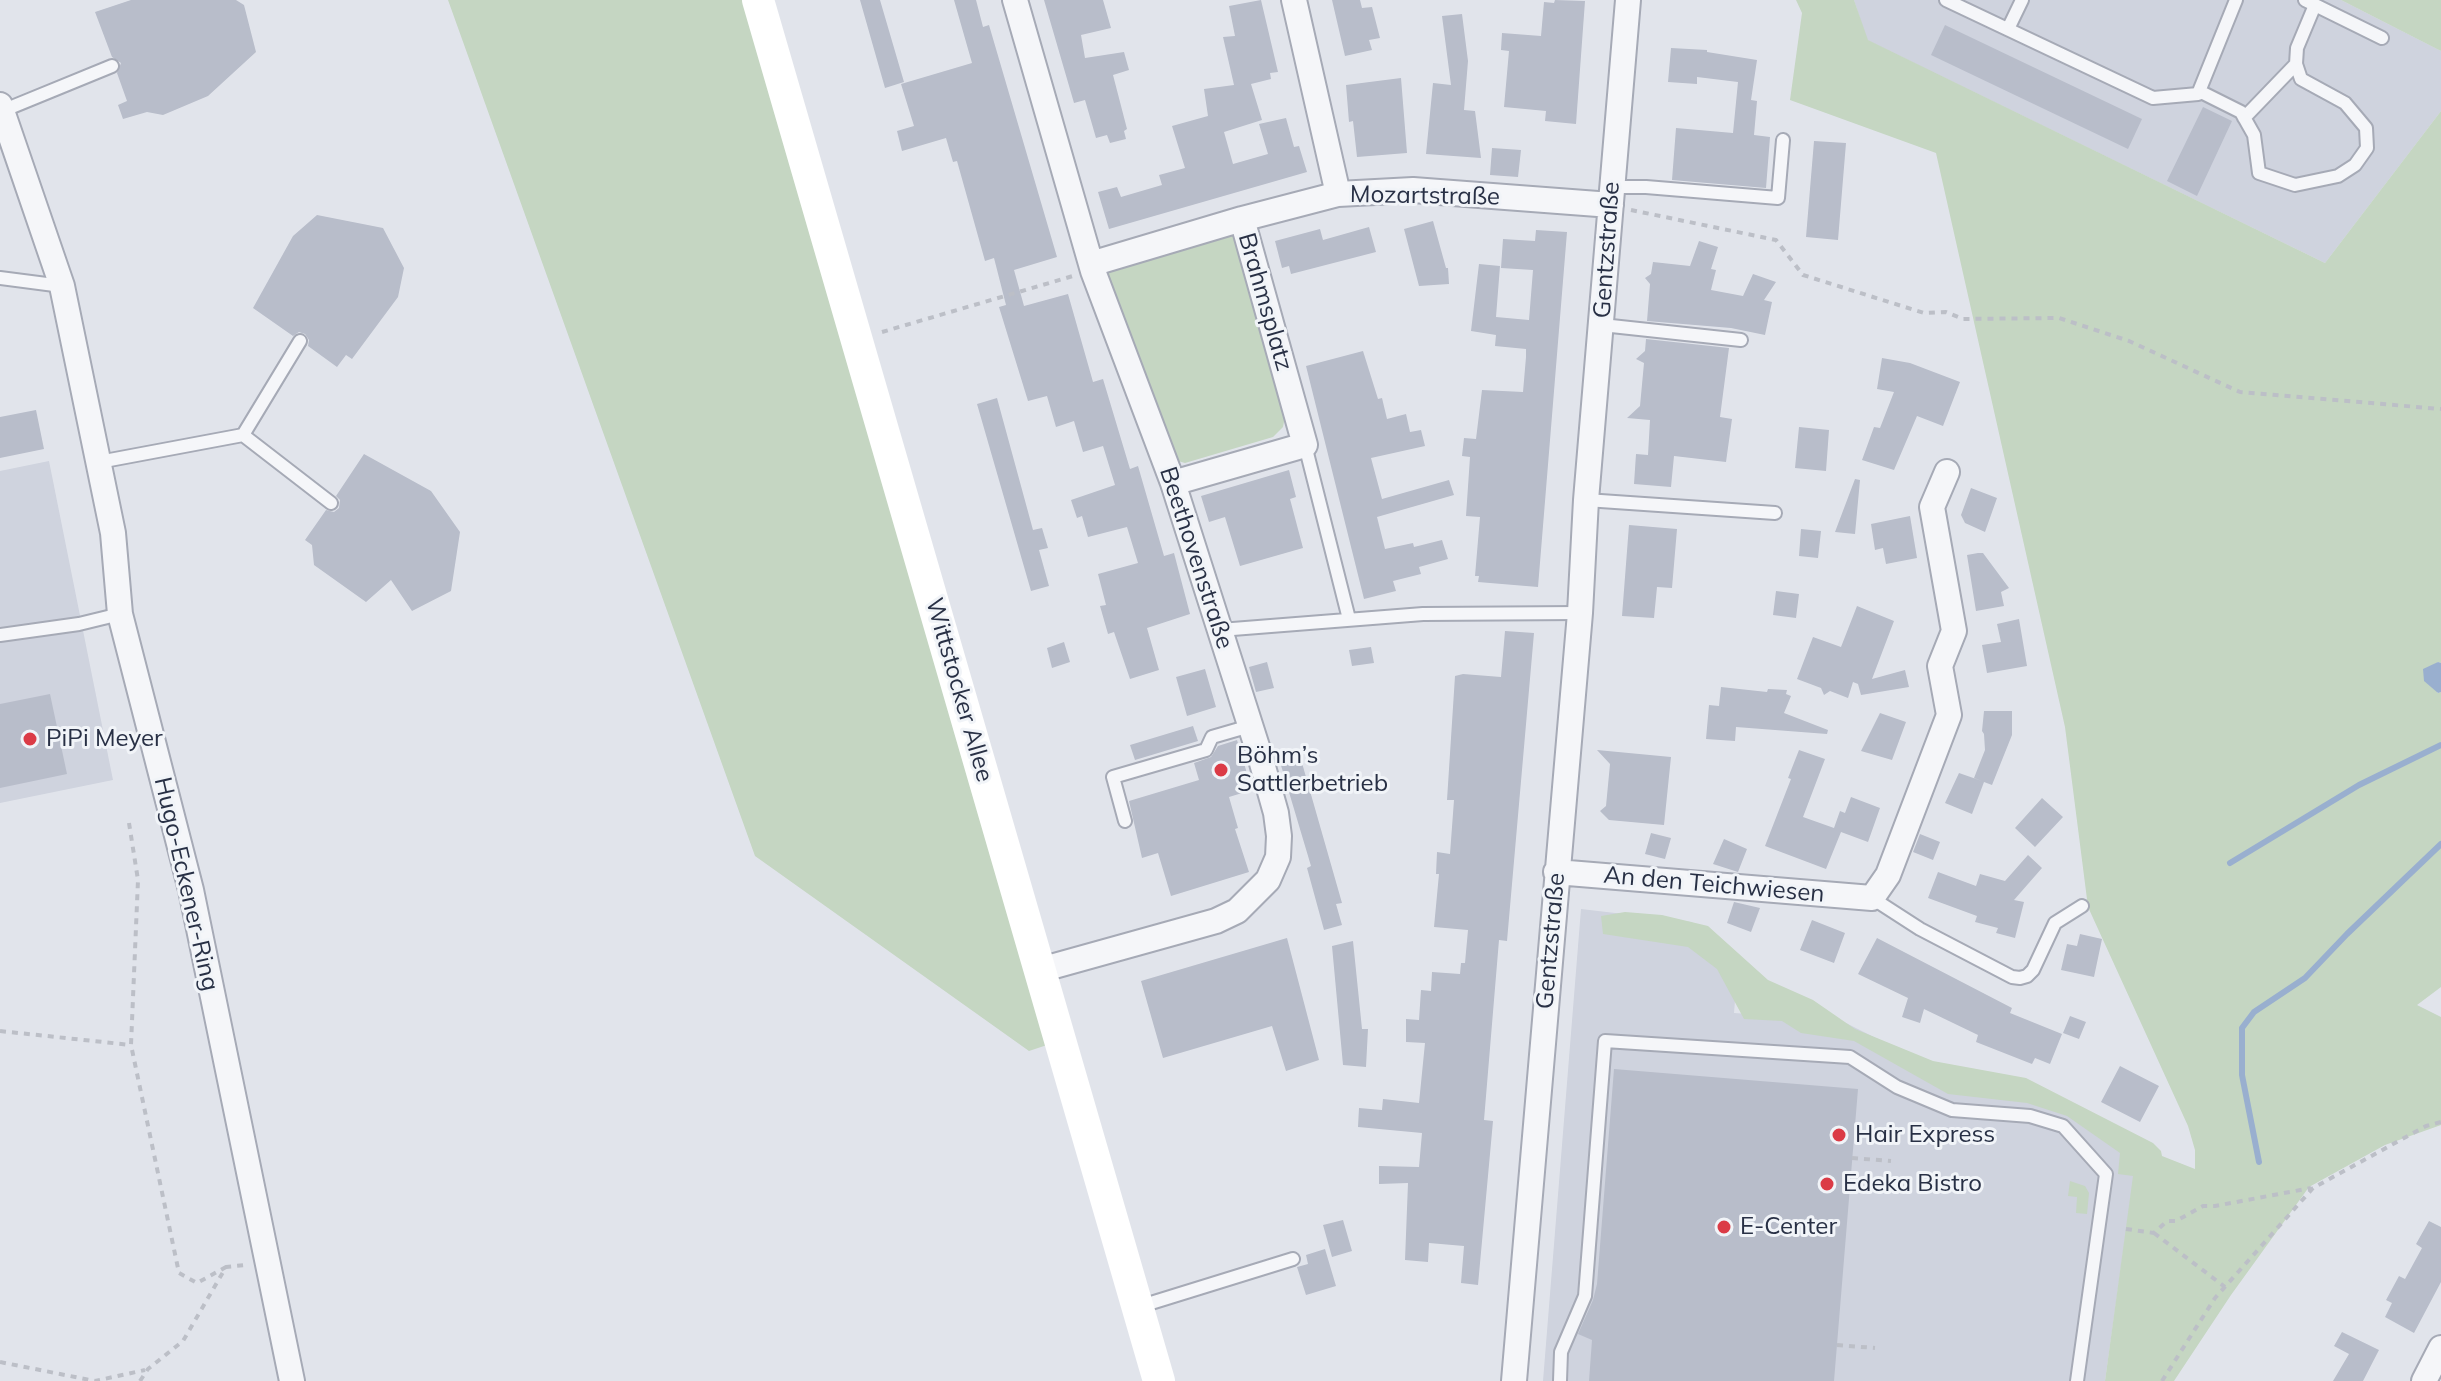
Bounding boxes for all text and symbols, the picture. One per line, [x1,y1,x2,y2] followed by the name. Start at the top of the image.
[1350,180,1500,212] street label: Mozartstraße
[1588,181,1626,319] street label: Gentzstraße
[1232,230,1298,374] street label: Brahmsplatz
[1153,463,1239,653] street label: Beethovenstraße
[919,595,999,785] street label: Wittstocker Allee
[46,725,163,753] place label: PiPi Meyer
[21,730,39,748] marker: PiPi Meyer
[1237,742,1388,798] place label: Böhm’s Sattlerbetrieb
[1212,761,1230,779] marker: Böhm’s Sattlerbetrieb
[147,774,225,994] street label: Hugo-Eckener-Ring
[1602,861,1826,909] street label: An den Teichwiesen
[1531,872,1571,1010] street label: Gentzstraße
[1855,1121,1995,1149] place label: Hair Express
[1830,1126,1848,1144] marker: Hair Express
[1843,1170,1982,1198] place label: Edeka Bistro
[1818,1175,1836,1193] marker: Edeka Bistro
[1740,1213,1837,1241] place label: E-Center
[1715,1218,1733,1236] marker: E-Center

